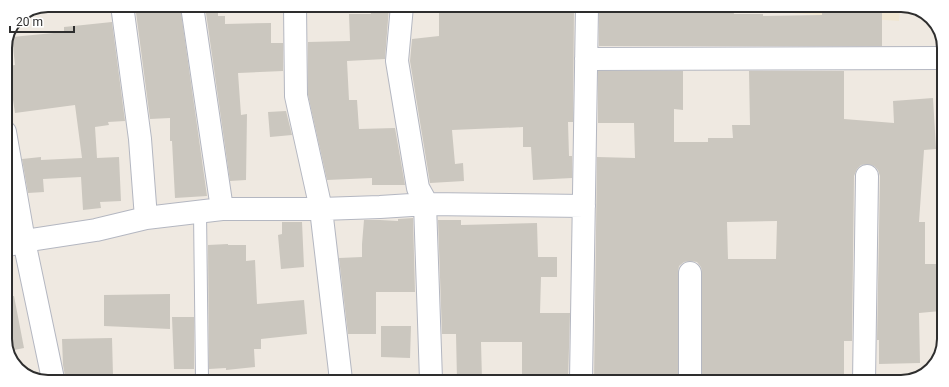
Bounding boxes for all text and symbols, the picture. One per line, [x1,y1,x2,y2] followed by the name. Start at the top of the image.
[10,8,74,34] scale bar
[16,15,43,29] text: 20 m

